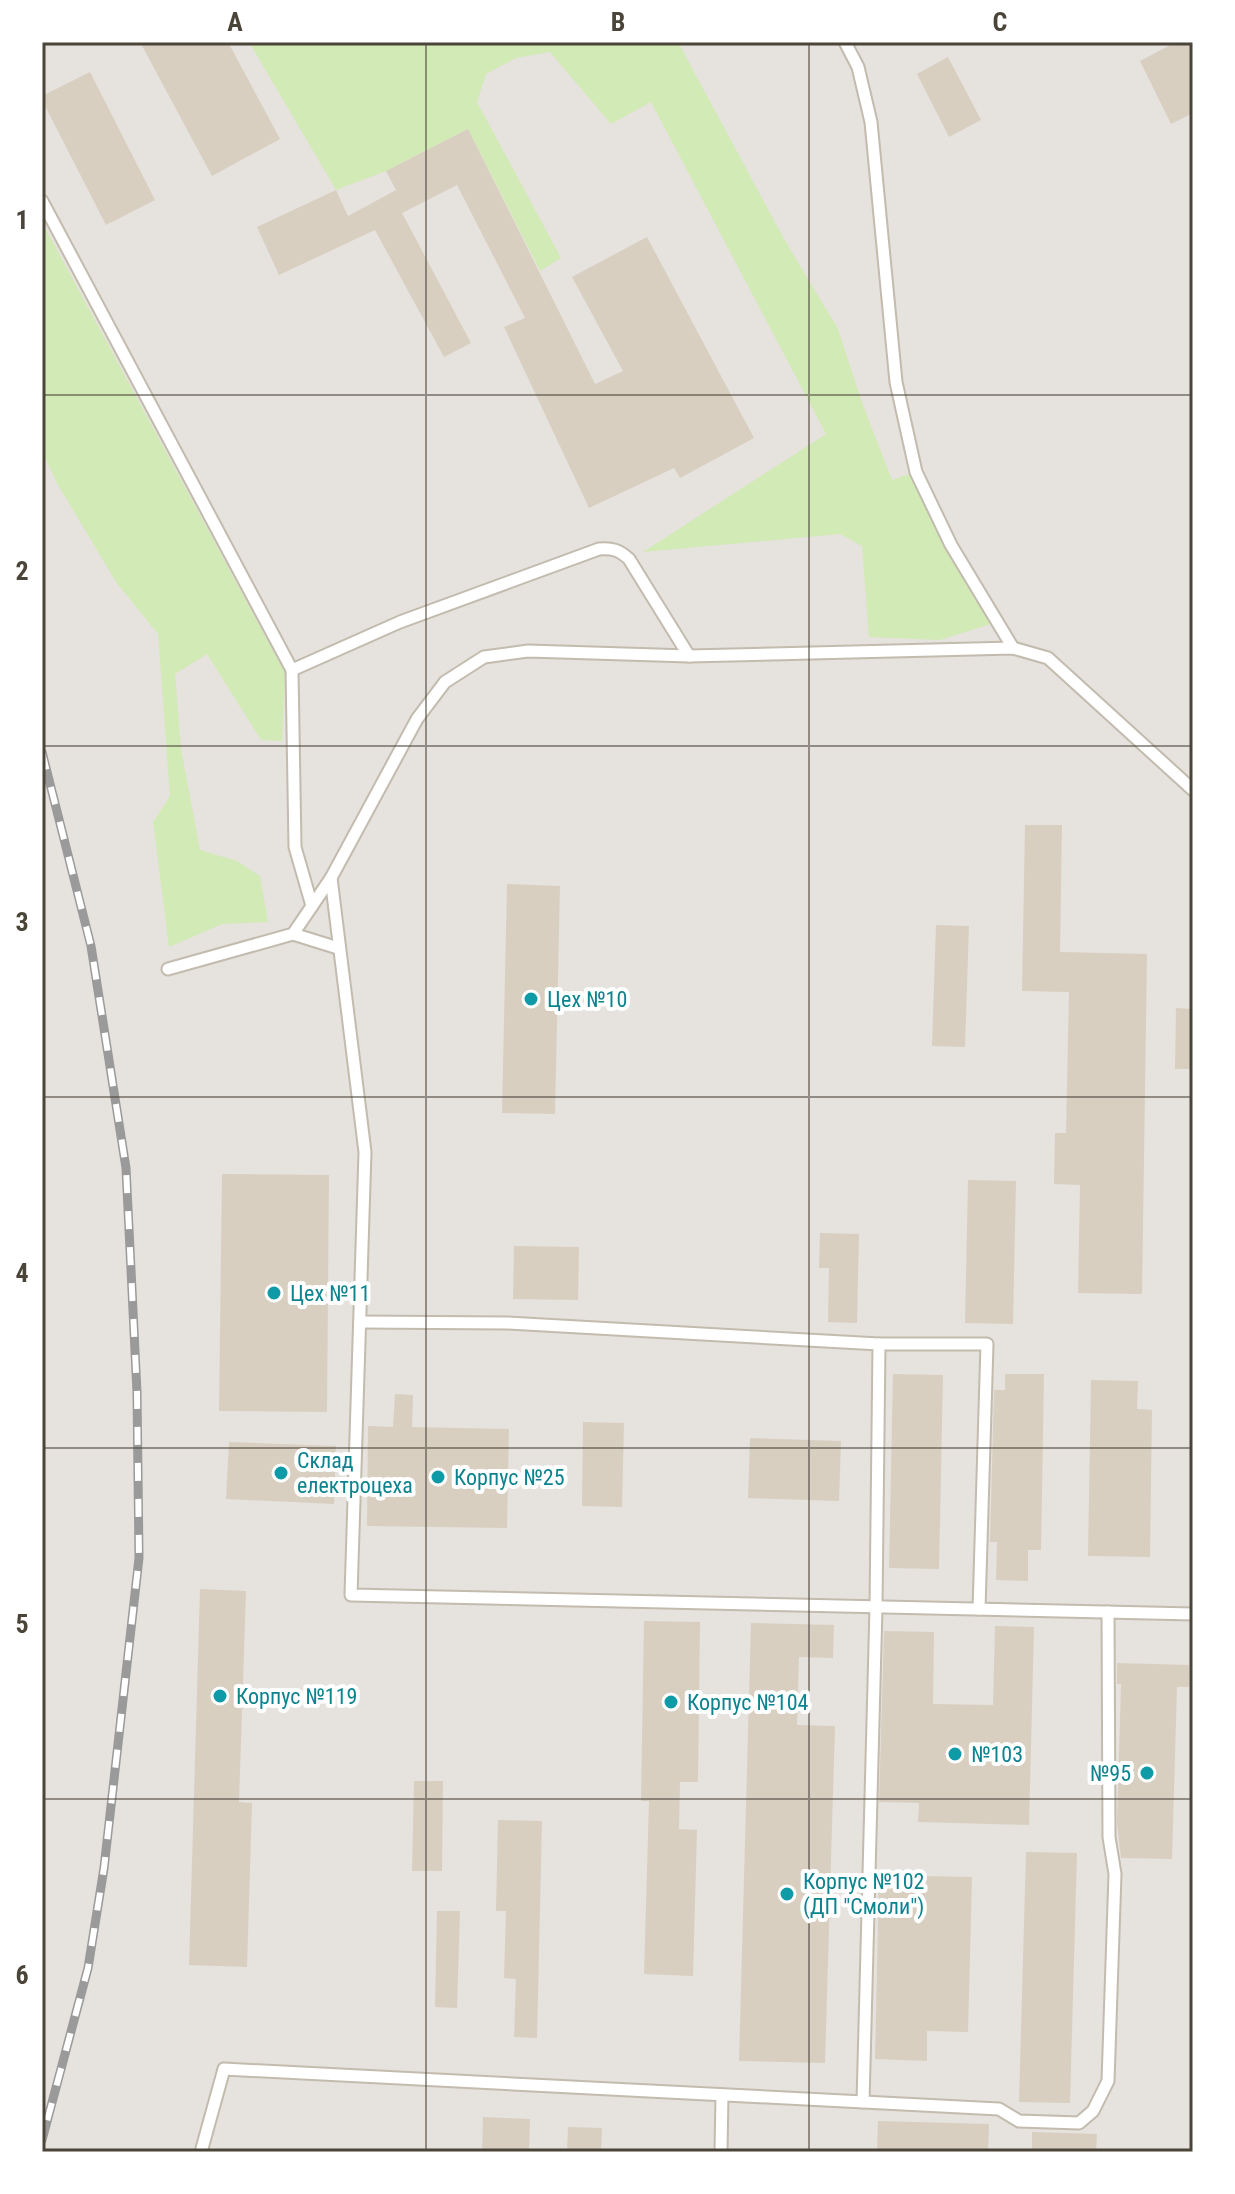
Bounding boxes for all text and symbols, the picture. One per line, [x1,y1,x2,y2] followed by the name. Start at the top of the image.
[227,7,243,37] text: A
[611,7,625,37] text: B
[993,7,1008,37] text: C
[15,205,29,235] text: 1
[15,556,29,586] text: 2
[15,907,29,937] text: 3
[547,987,627,1012] place label: Цех №10
[522,990,540,1008] marker: Цех №10
[15,1258,29,1288] text: 4
[290,1281,370,1306] place label: Цех №11
[265,1284,283,1302] marker: Цех №11
[297,1448,413,1498] place label: Склад електроцеха
[272,1464,290,1482] marker: Склад електроцеха
[454,1465,565,1490] place label: Корпус №25
[429,1468,447,1486] marker: Корпус №25
[15,1609,29,1639] text: 5
[236,1684,357,1709] place label: Корпус №119
[211,1687,229,1705] marker: Корпус №119
[687,1690,809,1715] place label: Корпус №104
[662,1693,680,1711] marker: Корпус №104
[971,1742,1023,1767] place label: №103
[946,1745,964,1763] marker: №103
[1090,1761,1131,1786] place label: №95
[1138,1764,1156,1782] marker: №95
[803,1869,924,1920] place label: Корпус №102 (ДП "Смоли")
[778,1885,796,1903] marker: Корпус №102 (ДП "Смоли")
[15,1960,29,1990] text: 6

